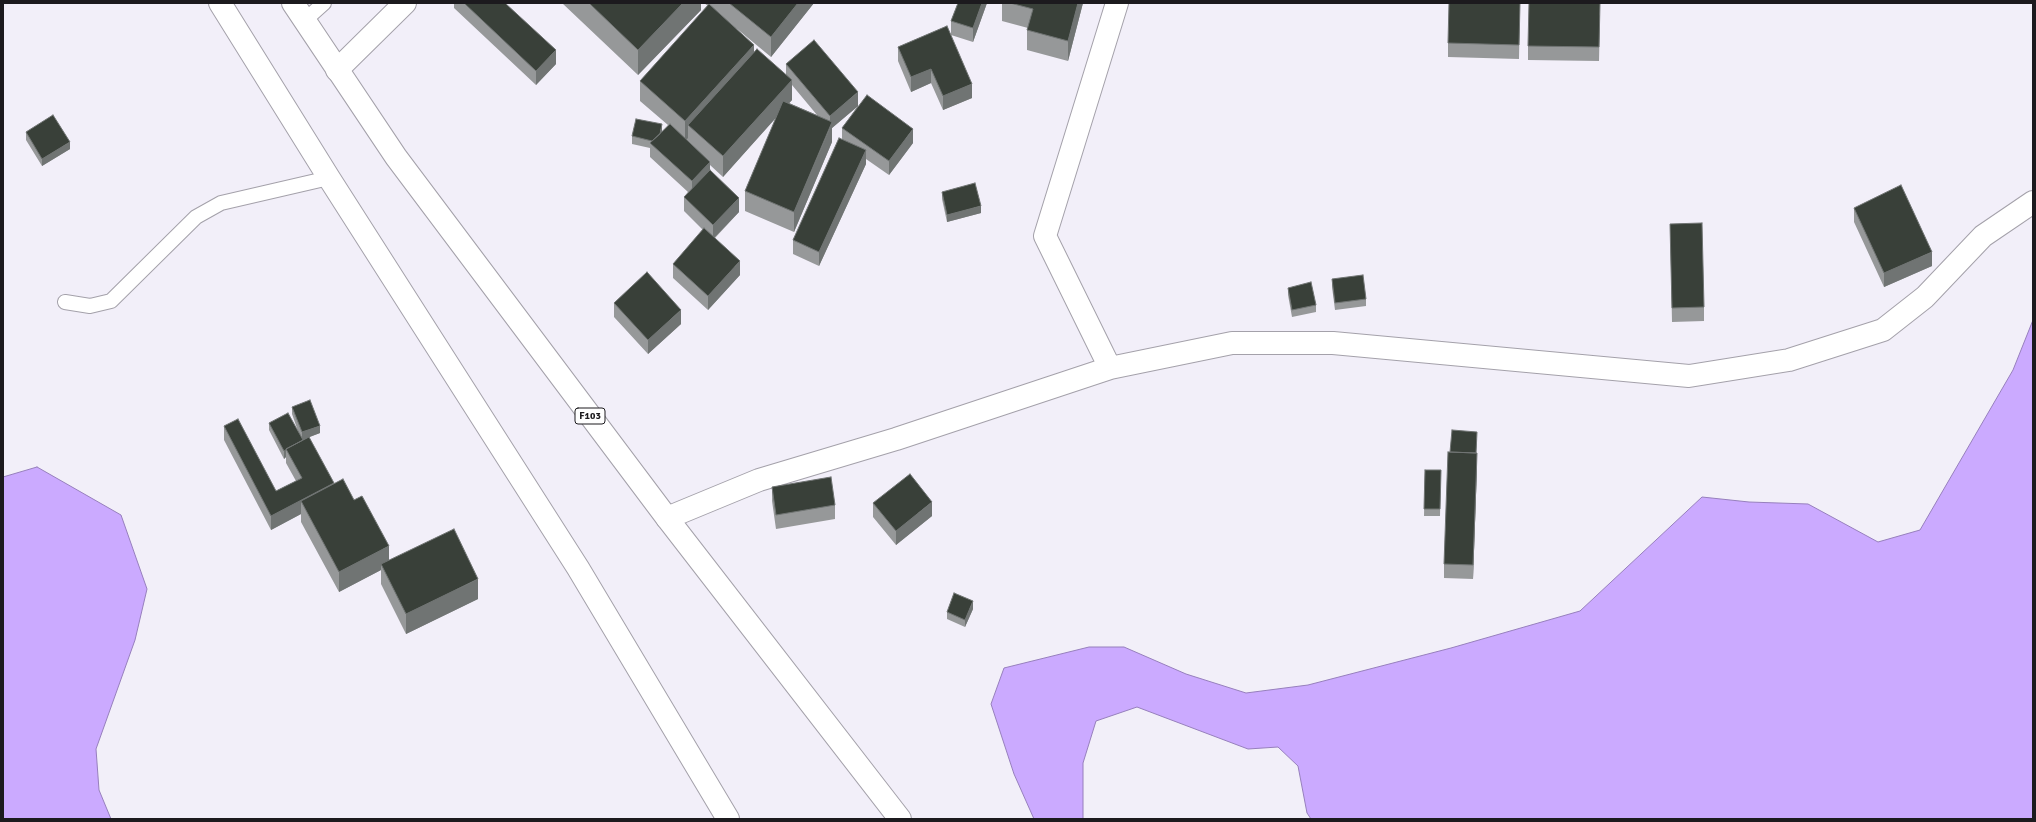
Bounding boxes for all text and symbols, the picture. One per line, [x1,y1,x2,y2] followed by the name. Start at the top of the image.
[575,408,605,424] road number: F103

